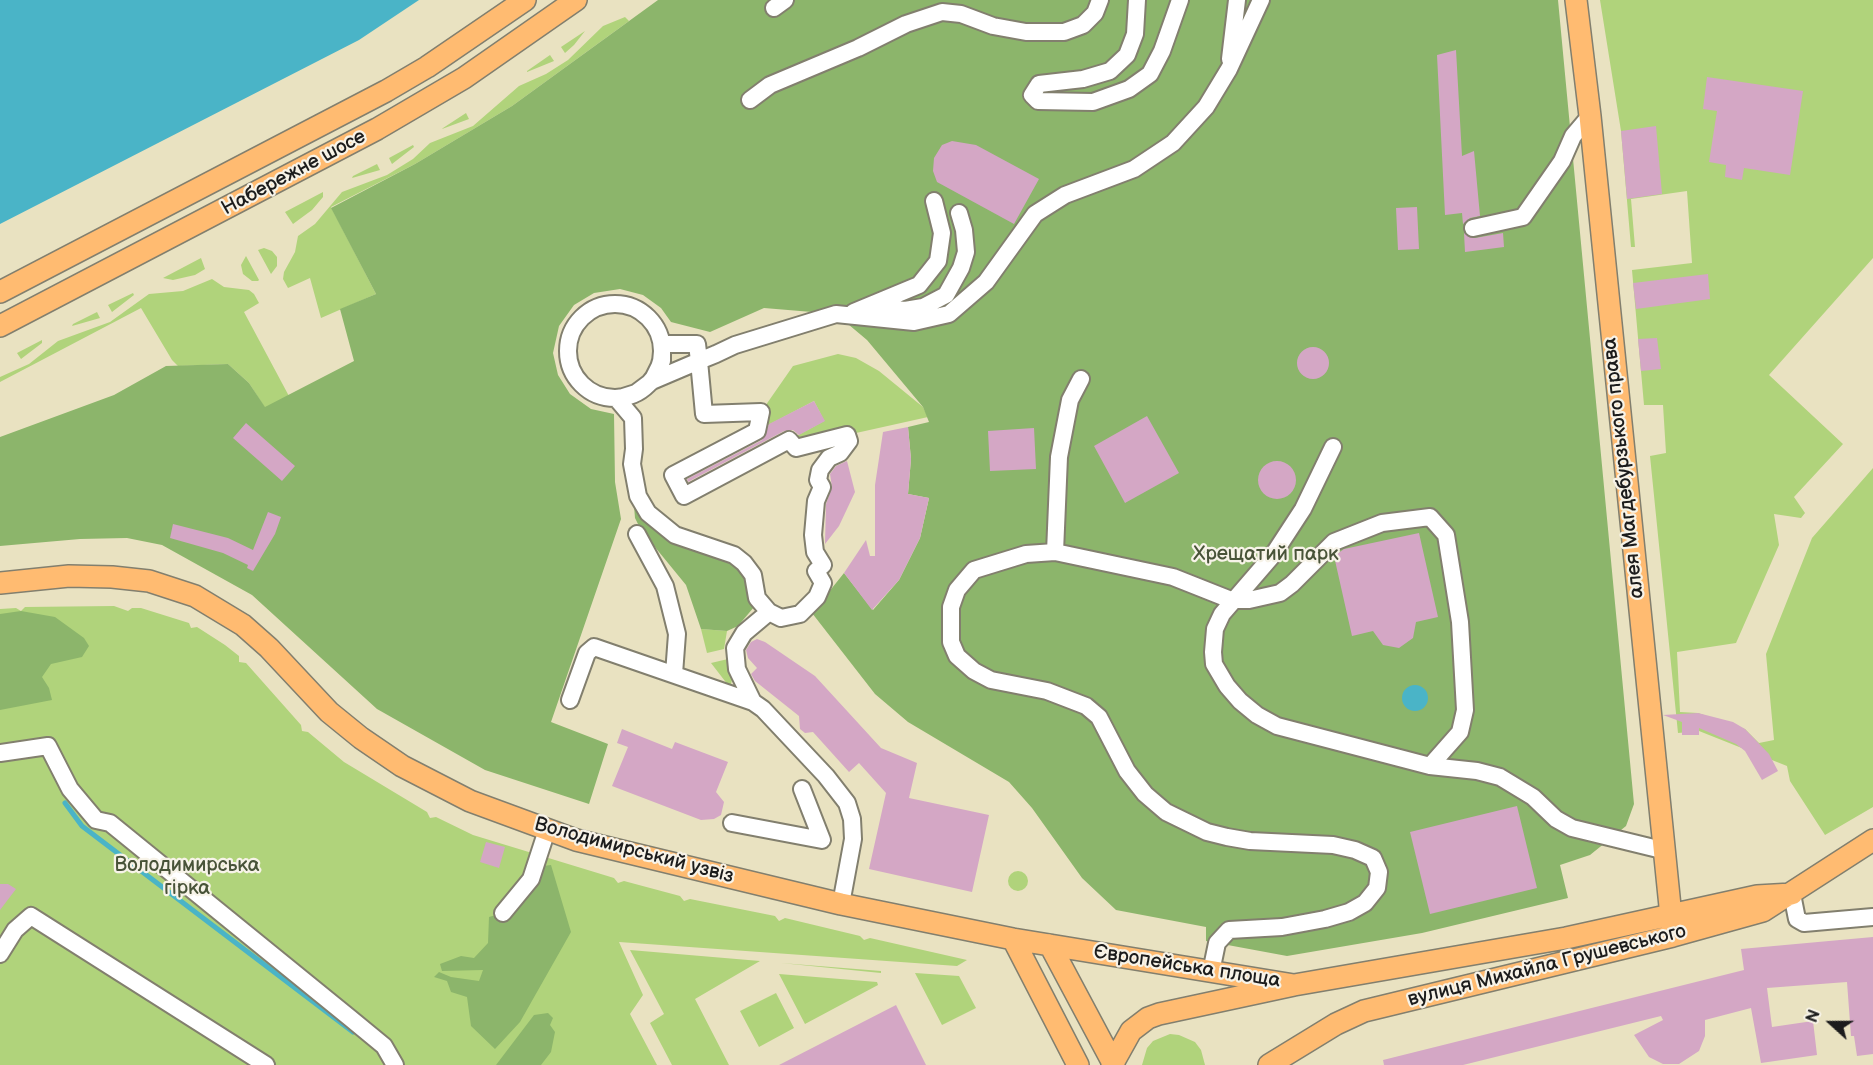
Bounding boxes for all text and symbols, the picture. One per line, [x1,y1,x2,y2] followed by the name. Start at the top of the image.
[218,125,370,221] street label: Набережне шосе
[1598,336,1650,600] street label: алея Магдебурзького права
[1193,543,1339,567] park label: Хрещатий парк
[532,813,736,889] street label: Володимирський узвіз
[115,854,259,901] park label: Володимирська гірка
[1405,920,1689,1012] street label: вулиця Михайла Грушевського
[1092,940,1282,994] street label: Європейська площа
[1801,993,1861,1053] north arrow
[1803,1007,1825,1025] text: N

